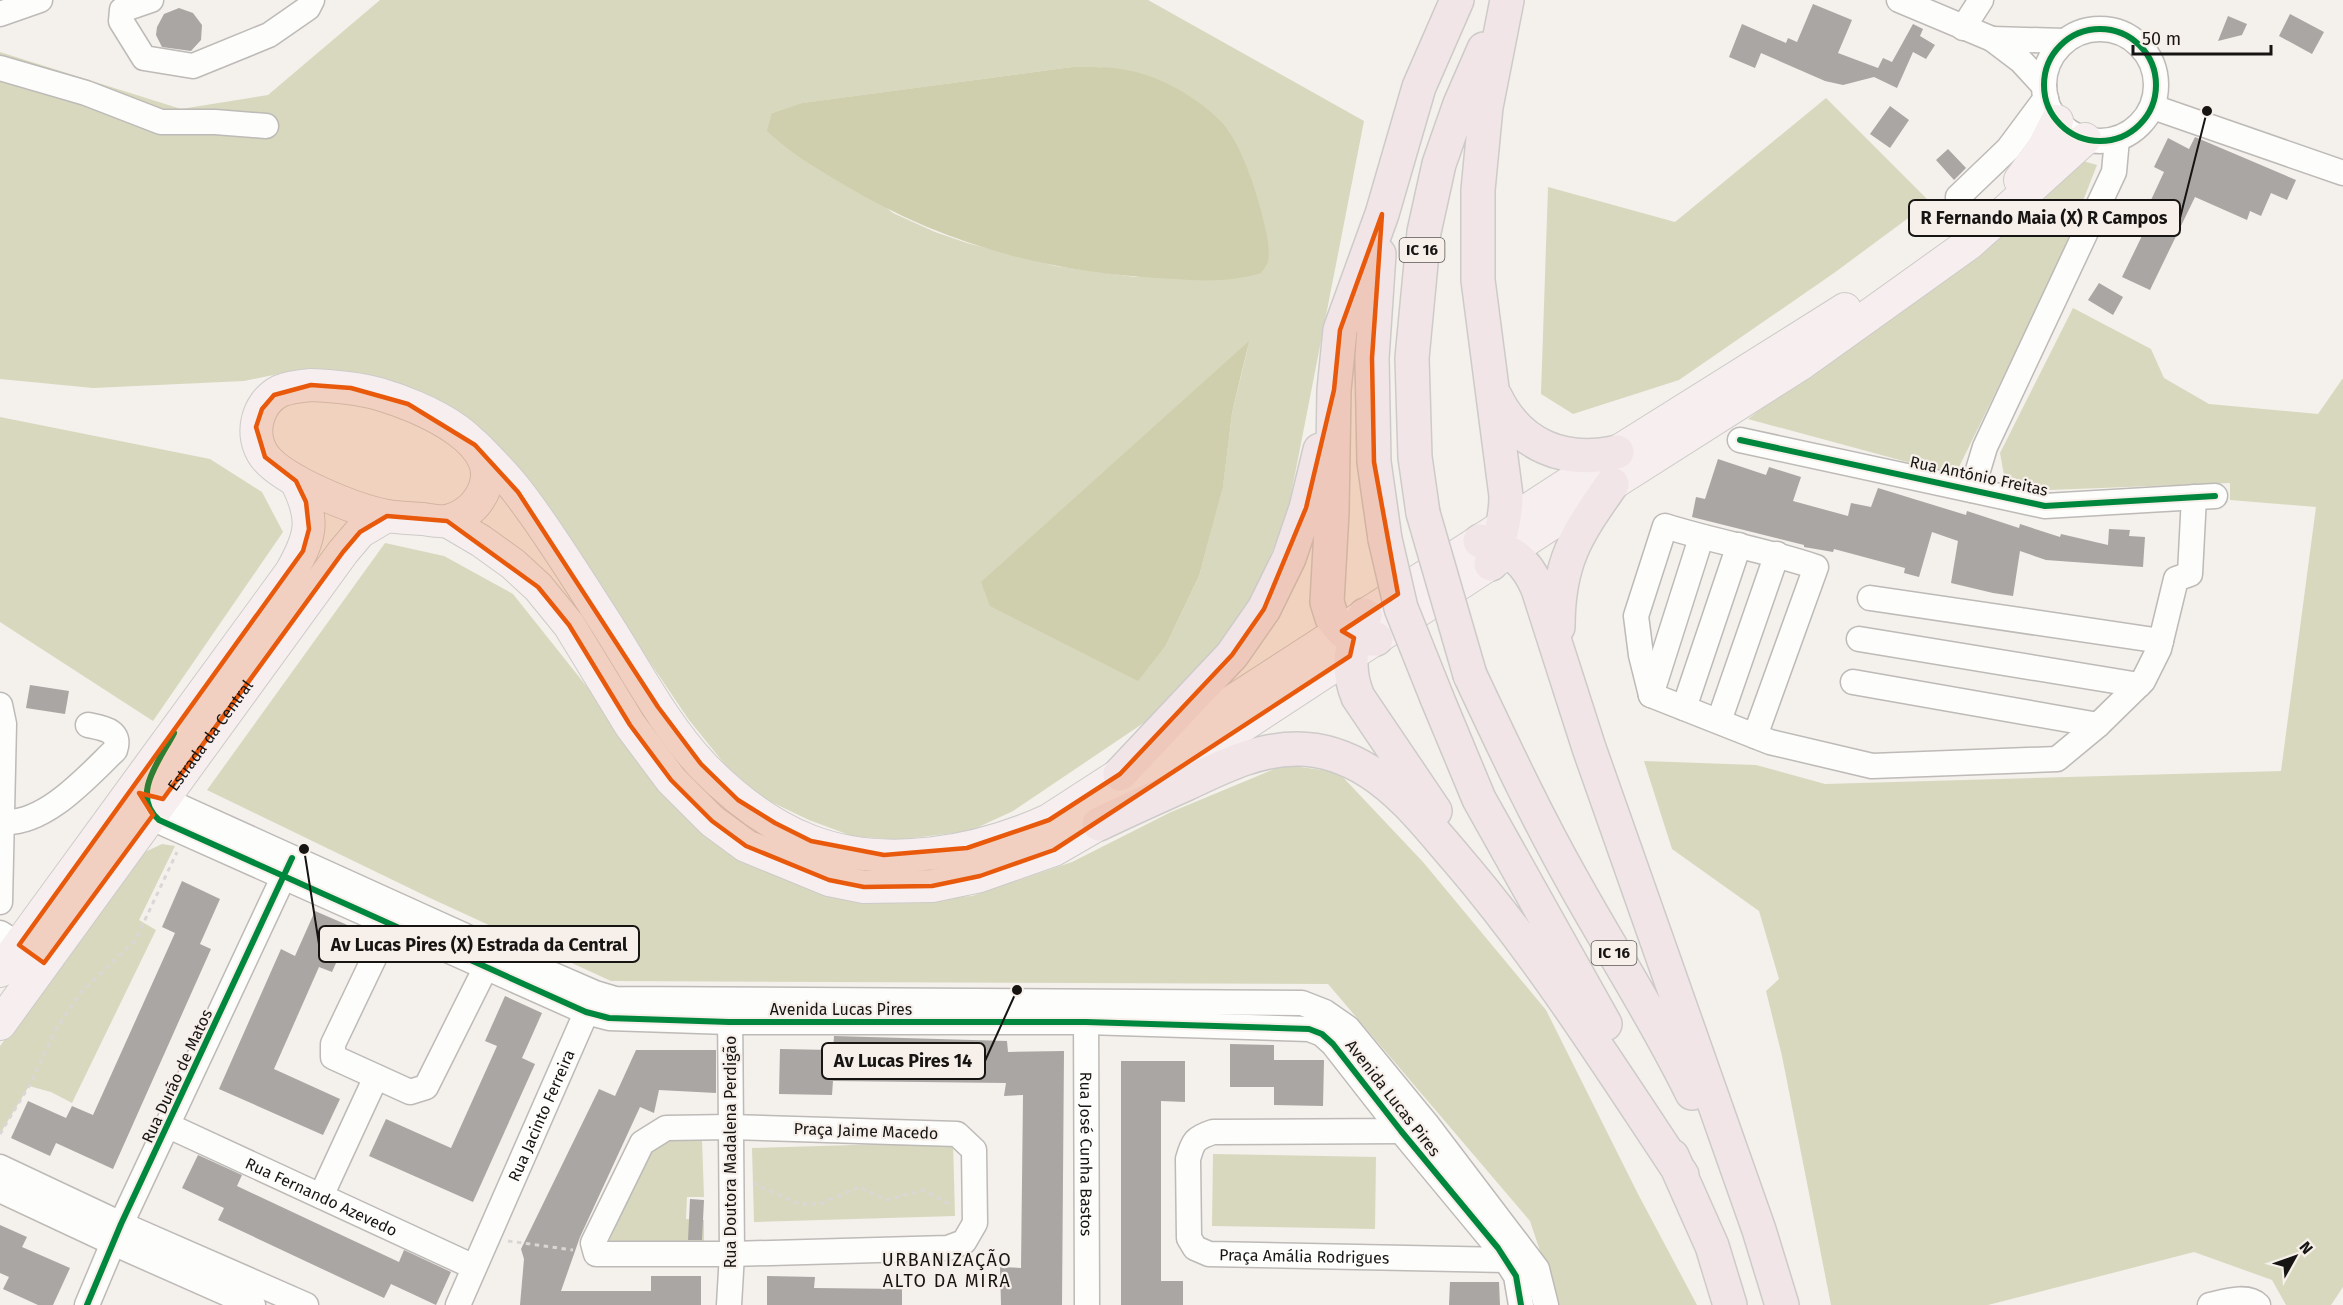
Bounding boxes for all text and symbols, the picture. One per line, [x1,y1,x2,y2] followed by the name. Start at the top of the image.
[2133,18,2271,56] scale bar
[2142,28,2181,50] text: 50 m
[1909,200,2180,236] callout: R Fernando Maia (X) R Campos
[1920,207,2168,229] text: R Fernando Maia (X) R Campos
[1400,238,1444,262] road number: IC 16
[1908,452,2050,500] street label: Rua António Freitas
[163,676,257,794] street label: Estrada da Central
[319,926,639,962] callout: Av Lucas Pires (X) Estrada da Central
[330,934,628,956] text: Av Lucas Pires (X) Estrada da Central
[1592,941,1636,965] road number: IC 16
[770,1000,912,1019] street label: Avenida Lucas Pires
[138,1006,216,1146] street label: Rua Durão de Matos
[721,1036,740,1268] street label: Rua Doutora Madalena Perdigão
[1342,1036,1444,1160] street label: Avenida Lucas Pires
[822,1043,985,1079] callout: Av Lucas Pires 14
[504,1047,578,1184] street label: Rua Jacinto Ferreira
[833,1050,972,1072] text: Av Lucas Pires 14
[1077,1072,1096,1236] street label: Rua José Cunha Bastos
[793,1119,939,1144] street label: Praça Jaime Macedo
[243,1153,400,1240] street label: Rua Fernando Azevedo
[2265,1227,2325,1287] north arrow
[2295,1238,2317,1258] text: N
[1219,1245,1389,1267] street label: Praça Amália Rodrigues
[882,1248,1012,1292] district label: URBANIZAÇÃO ALTO DA MIRA

